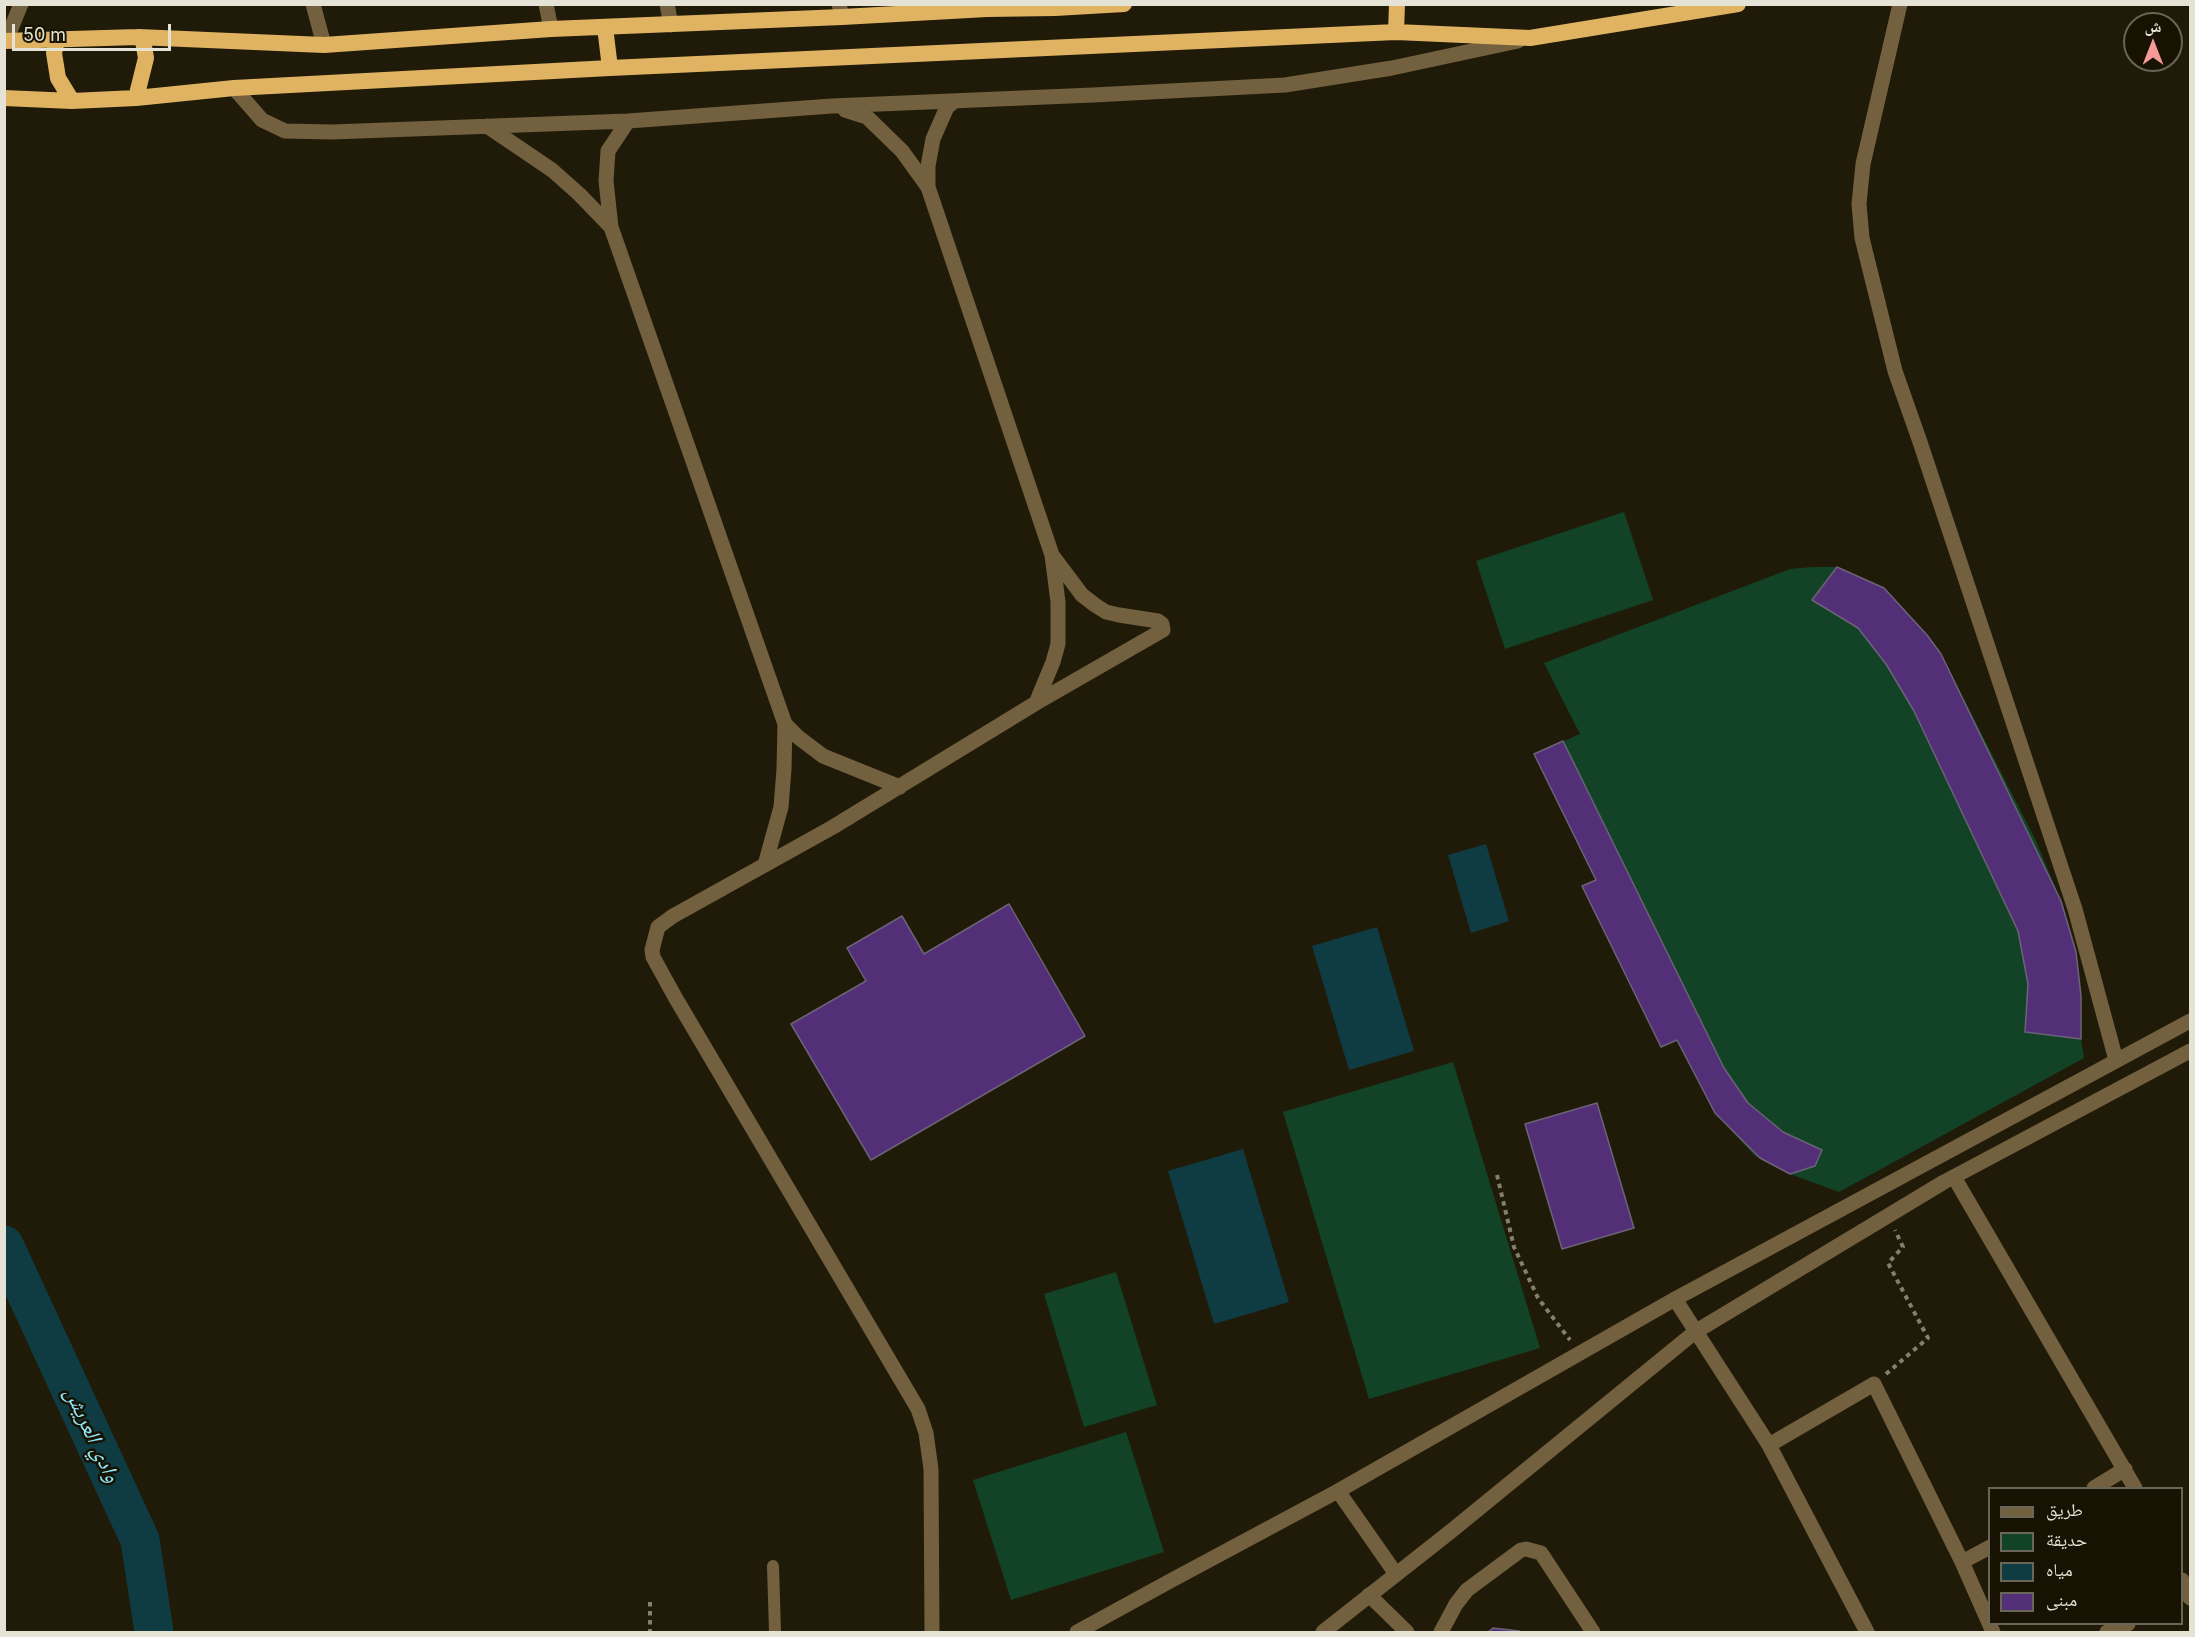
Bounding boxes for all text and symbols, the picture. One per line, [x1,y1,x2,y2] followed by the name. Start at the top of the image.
[15,12,174,50] scale bar
[2123,12,2183,72] north arrow
[2145,16,2161,36] text: ش
[23,24,66,45] text: 50 m
[58,1383,126,1487] water label: وادي العريش
[1988,1487,2183,1625] legend
[2046,1499,2083,1520] text: طريق
[2046,1529,2087,1550] text: حديقة
[2046,1559,2073,1580] text: مياه
[2046,1589,2077,1610] text: مبنى

